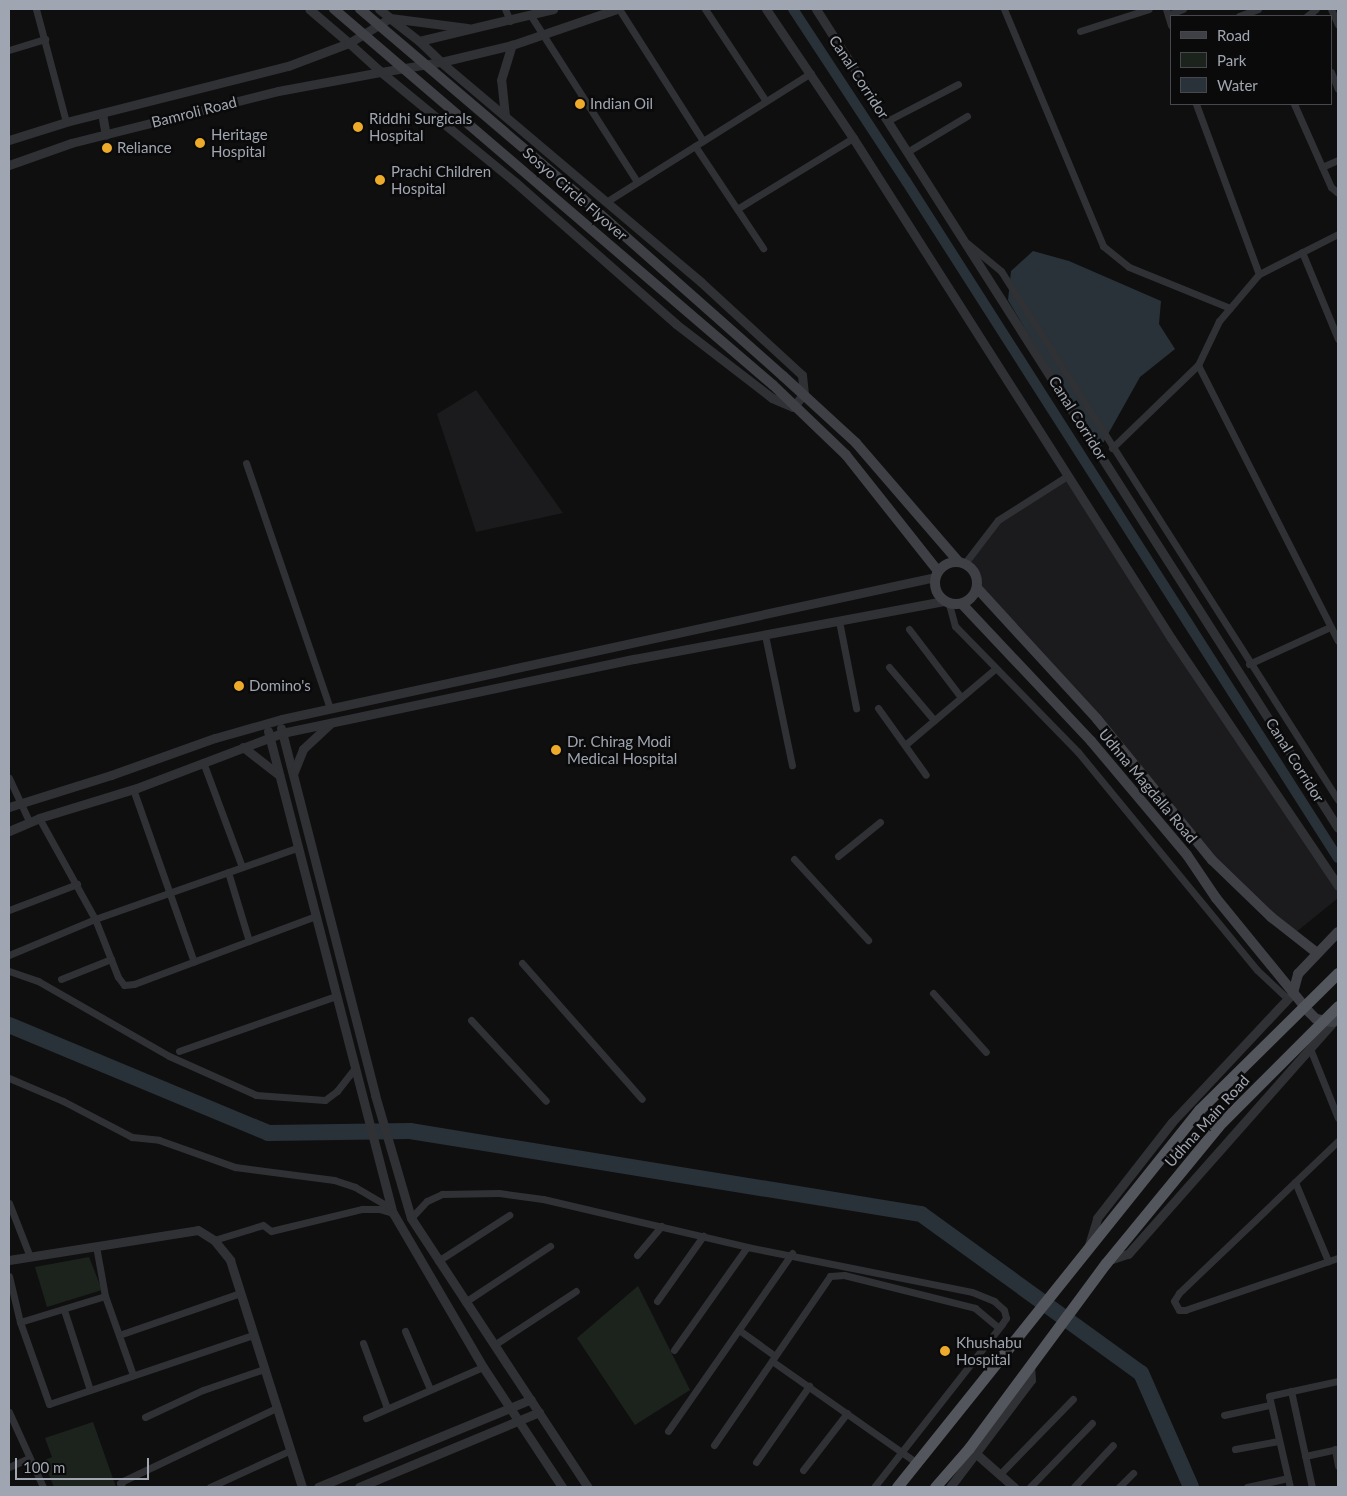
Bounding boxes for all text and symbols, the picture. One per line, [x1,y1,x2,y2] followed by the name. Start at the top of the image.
[1170,15,1332,105] legend
[1217,26,1250,44] text: Road
[825,32,893,122] street label: Canal Corridor
[1217,51,1246,69] text: Park
[1217,76,1258,94] text: Water
[149,93,239,131] street label: Bamroli Road
[590,95,653,113] place label: Indian Oil
[574,98,586,110] marker: Indian Oil
[369,109,472,144] place label: Riddhi Surgicals Hospital
[351,120,365,134] marker: Riddhi Surgicals Hospital
[211,125,268,160] place label: Heritage Hospital
[193,136,207,150] marker: Heritage Hospital
[117,139,172,157] place label: Reliance
[101,142,113,154] marker: Reliance
[519,144,631,244] street label: Sosyo Circle Flyover
[391,162,491,197] place label: Prachi Children Hospital
[373,173,387,187] marker: Prachi Children Hospital
[1045,373,1111,463] street label: Canal Corridor
[249,677,311,695] place label: Domino's
[233,680,245,692] marker: Domino's
[1262,715,1328,805] street label: Canal Corridor
[1095,725,1201,847] street label: Udhna Magdalla Road
[567,732,677,767] place label: Dr. Chirag Modi Medical Hospital
[549,743,563,757] marker: Dr. Chirag Modi Medical Hospital
[1161,1071,1253,1171] street label: Udhna Main Road
[956,1333,1022,1368] place label: Khushabu Hospital
[938,1344,952,1358] marker: Khushabu Hospital
[18,1448,151,1480] scale bar
[23,1458,65,1476] text: 100 m

